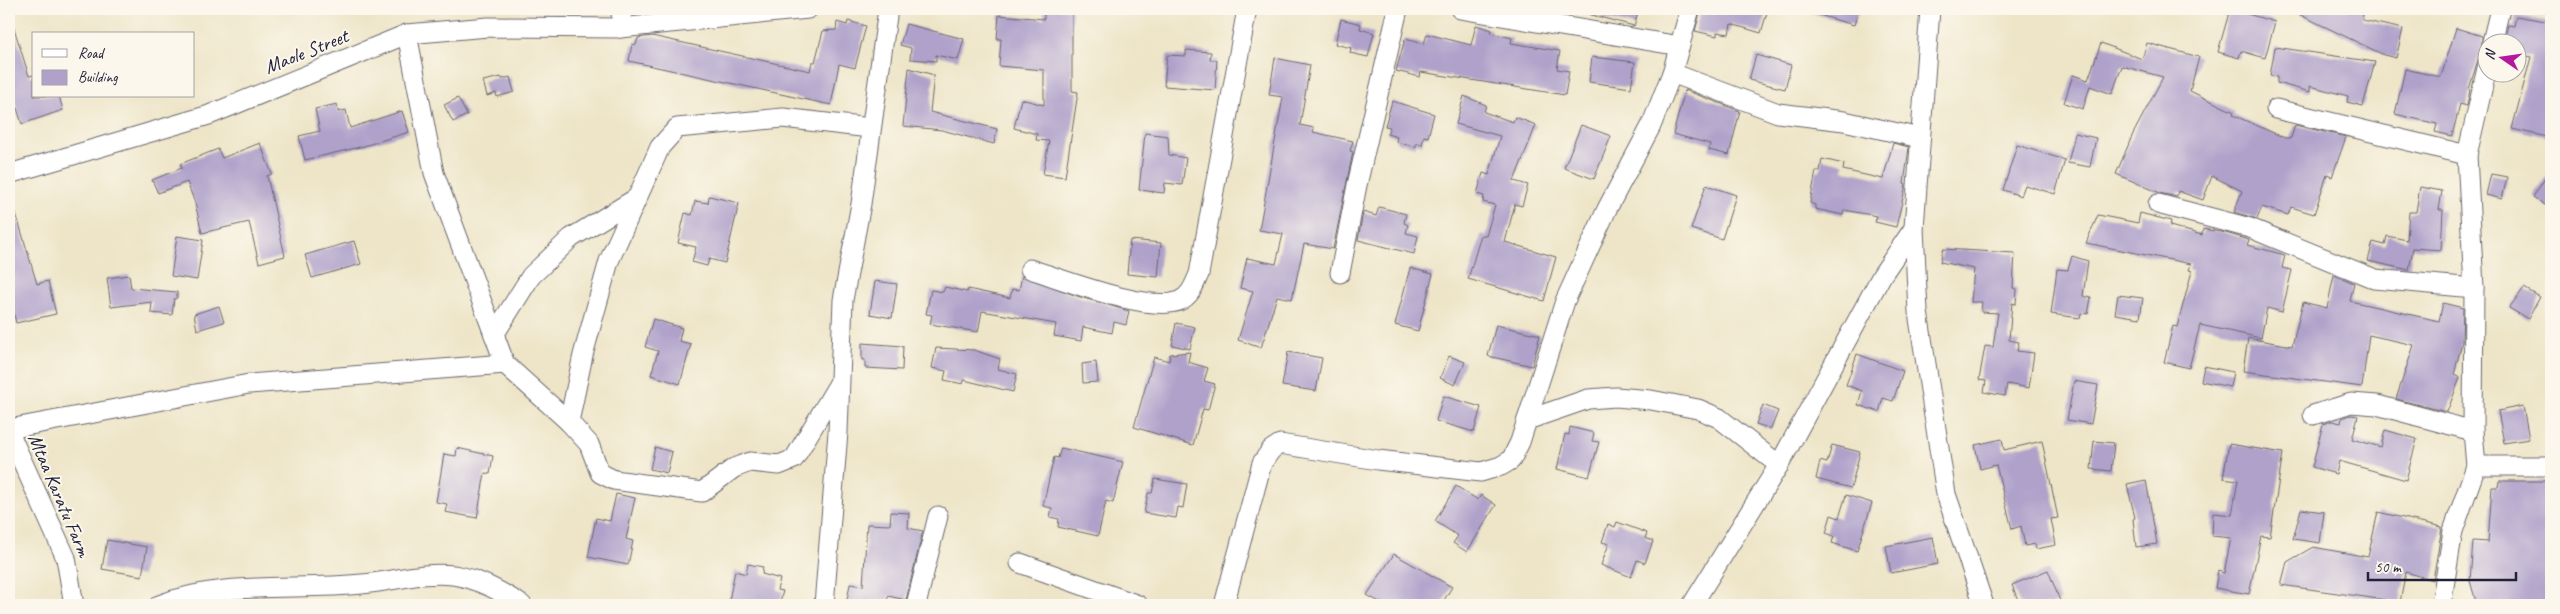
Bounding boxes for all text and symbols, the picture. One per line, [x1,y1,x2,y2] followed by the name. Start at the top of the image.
[261,22,354,80] street label: Maole Street
[32,32,195,98] legend
[2478,32,2528,82] north arrow
[78,44,105,63] text: Road
[2481,47,2500,61] text: N
[78,68,118,87] text: Building
[22,430,97,562] street label: Mtaa Karatu Farm
[2368,549,2515,581] scale bar
[2375,558,2402,577] text: 50 m

